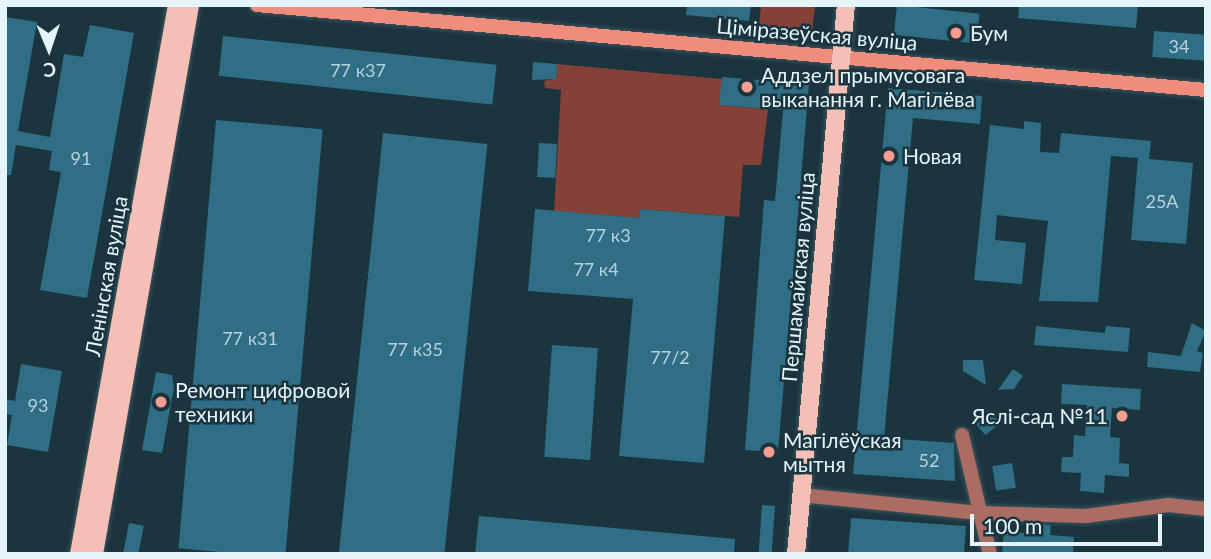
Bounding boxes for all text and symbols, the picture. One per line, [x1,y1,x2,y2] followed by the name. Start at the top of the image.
[716,13,918,55] street label: Ціміразеўская вуліца
[14,14,84,84] north arrow
[970,20,1008,46] place label: Бум
[948,25,964,41] marker: Бум
[1169,35,1189,57] house number: 34
[43,59,56,82] text: С
[330,59,386,81] house number: 77 к37
[761,62,975,112] place label: Аддзел прымусовага выканання г. Магілёва
[739,79,755,95] marker: Аддзел прымусовага выканання г. Магілёва
[903,143,962,169] place label: Новая
[71,147,91,169] house number: 91
[881,148,897,164] marker: Новая
[776,171,820,383] street label: Першамайская вуліца
[1145,190,1179,212] house number: 25А
[80,194,132,358] street label: Ленінская вуліца
[585,224,631,246] house number: 77 к3
[573,258,619,280] house number: 77 к4
[222,327,278,349] house number: 77 к31
[387,338,443,360] house number: 77 к35
[650,346,690,368] house number: 77/2
[175,377,350,427] place label: Ремонт цифровой техники
[28,394,48,416] house number: 93
[153,394,169,410] marker: Ремонт цифровой техники
[972,403,1108,429] place label: Яслі-сад №11
[1114,408,1130,424] marker: Яслі-сад №11
[783,427,902,477] place label: Магілёўская мытня
[761,444,777,460] marker: Магілёўская мытня
[919,449,939,471] house number: 52
[973,500,1166,544] scale bar
[983,513,1042,538] text: 100 m

